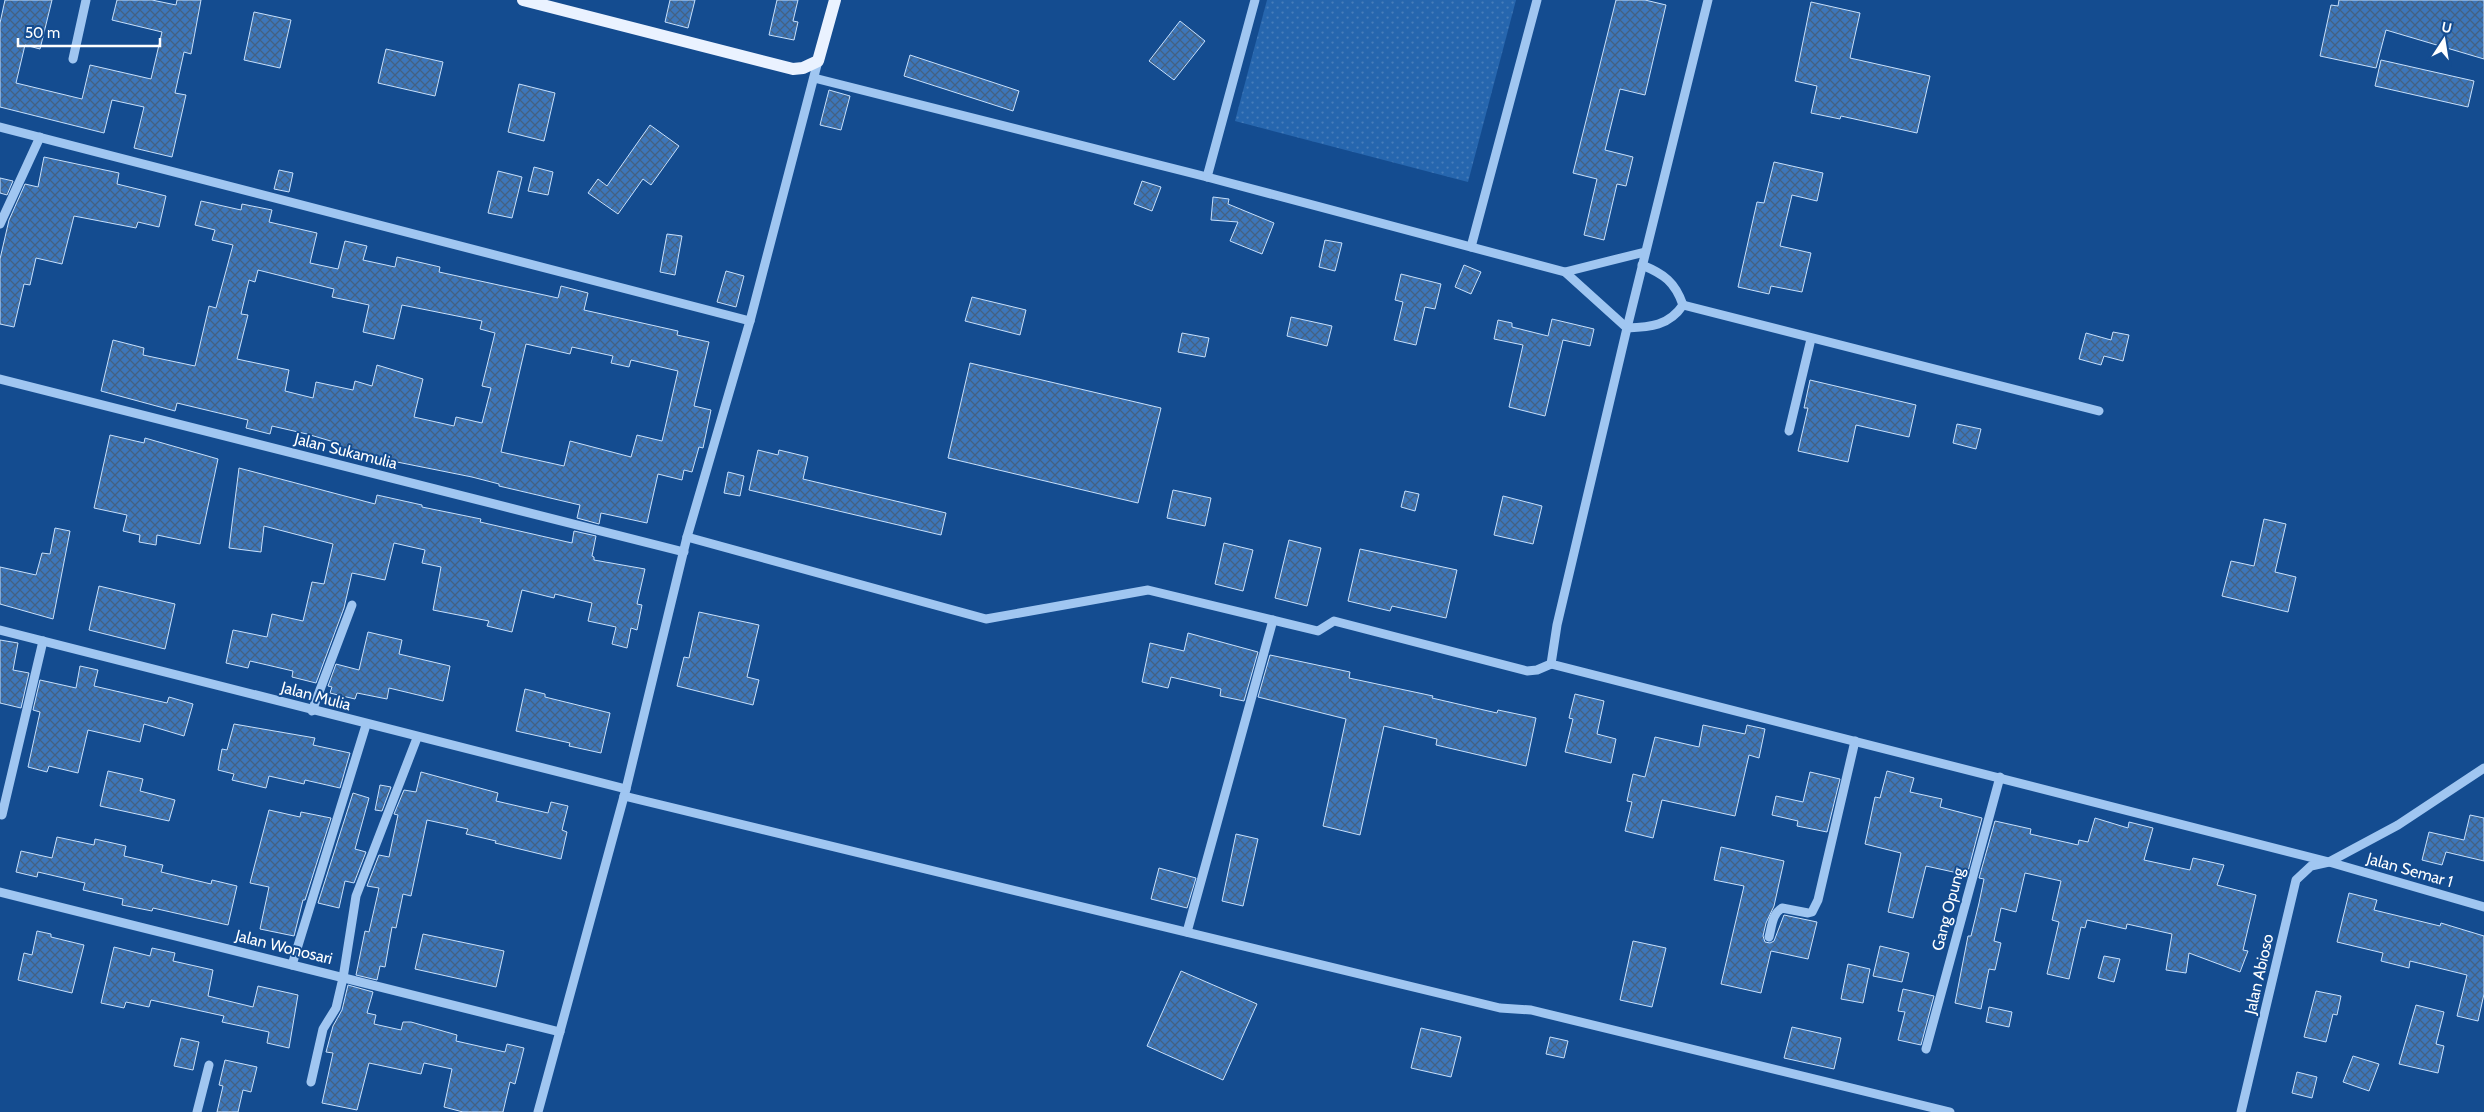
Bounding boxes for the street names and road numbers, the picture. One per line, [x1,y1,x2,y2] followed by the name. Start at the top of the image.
[292,429,400,473] street label: Jalan Sukamulia
[278,677,353,715] street label: Jalan Mulia
[2364,848,2455,891] street label: Jalan Semar 1
[1928,864,1968,953] street label: Gang Opung
[232,926,335,968] street label: Jalan Wonosari
[2240,932,2278,1017] street label: Jalan Abioso

